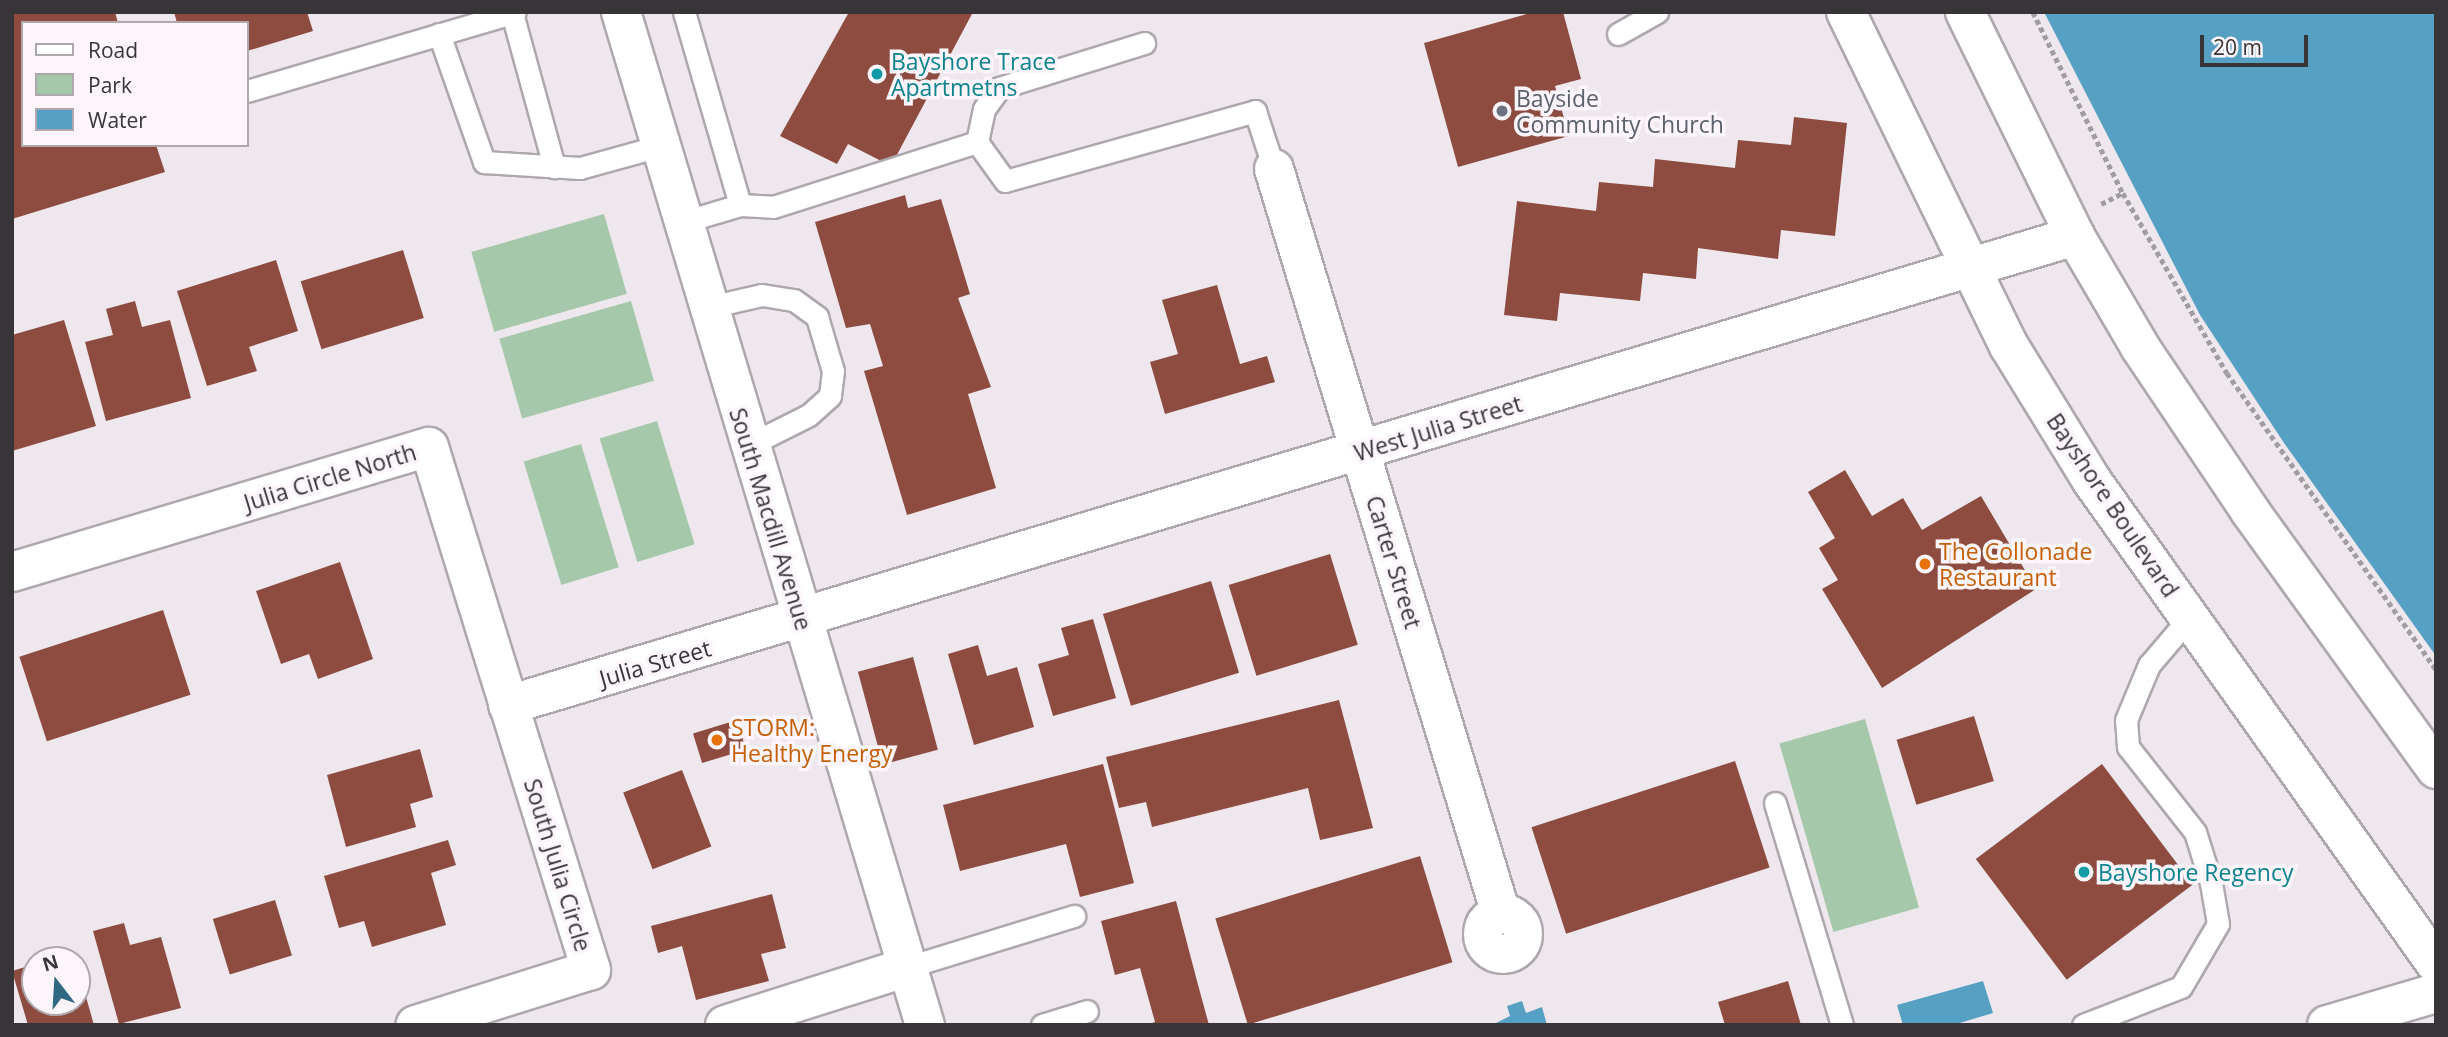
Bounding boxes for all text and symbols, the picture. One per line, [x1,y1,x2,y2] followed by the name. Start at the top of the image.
[21,21,248,147] legend
[2203,21,2312,65] scale bar
[2213,33,2262,61] text: 20 m
[88,36,138,64] text: Road
[891,47,1056,101] place label: Bayshore Trace Apartmetns
[869,66,885,82] marker: Bayshore Trace Apartmetns
[88,71,132,99] text: Park
[1516,84,1724,138] place label: Bayside Community Church
[1494,103,1510,119] marker: Bayside Community Church
[88,106,147,134] text: Water
[1351,389,1525,467] street label: West Julia Street
[724,405,818,633] street label: South Macdill Avenue
[2041,408,2185,602] street label: Bayshore Boulevard
[240,438,420,516] street label: Julia Circle North
[1361,492,1427,632] street label: Carter Street
[1939,537,2092,591] place label: The Collonade Restaurant
[1917,556,1933,572] marker: The Collonade Restaurant
[596,634,714,692] street label: Julia Street
[731,713,892,767] place label: STORM: Healthy Energy
[709,732,725,748] marker: STORM: Healthy Energy
[519,775,597,955] street label: South Julia Circle
[2098,858,2294,886] place label: Bayshore Regency
[2076,864,2092,880] marker: Bayshore Regency
[21,946,91,1016] north arrow
[39,948,62,978] text: N

